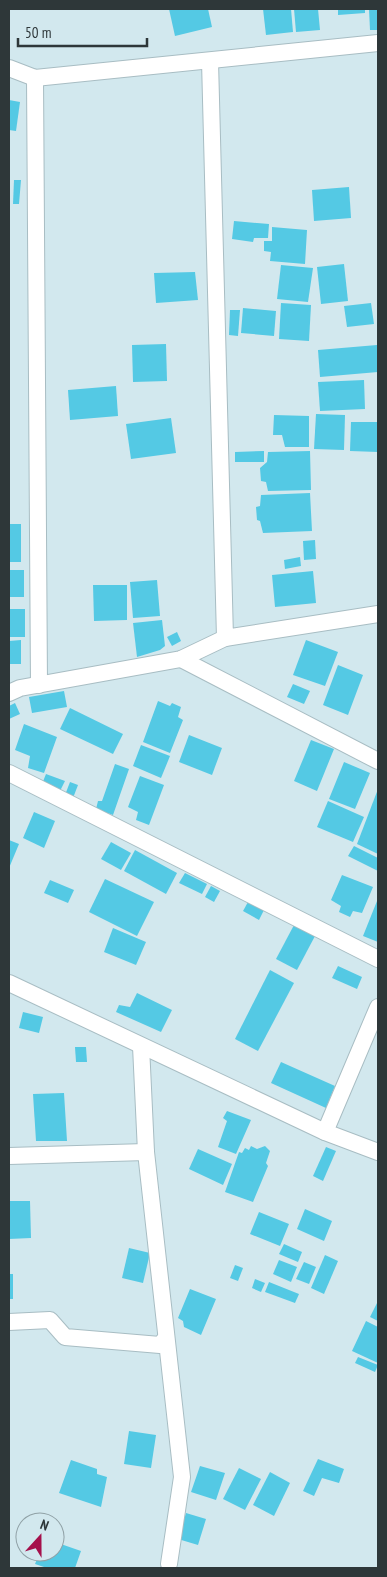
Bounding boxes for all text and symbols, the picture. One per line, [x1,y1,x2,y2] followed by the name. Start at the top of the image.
[18,15,146,47] scale bar
[25,23,51,42] text: 50 m
[15,1512,65,1562] north arrow
[38,1515,51,1535] text: N

